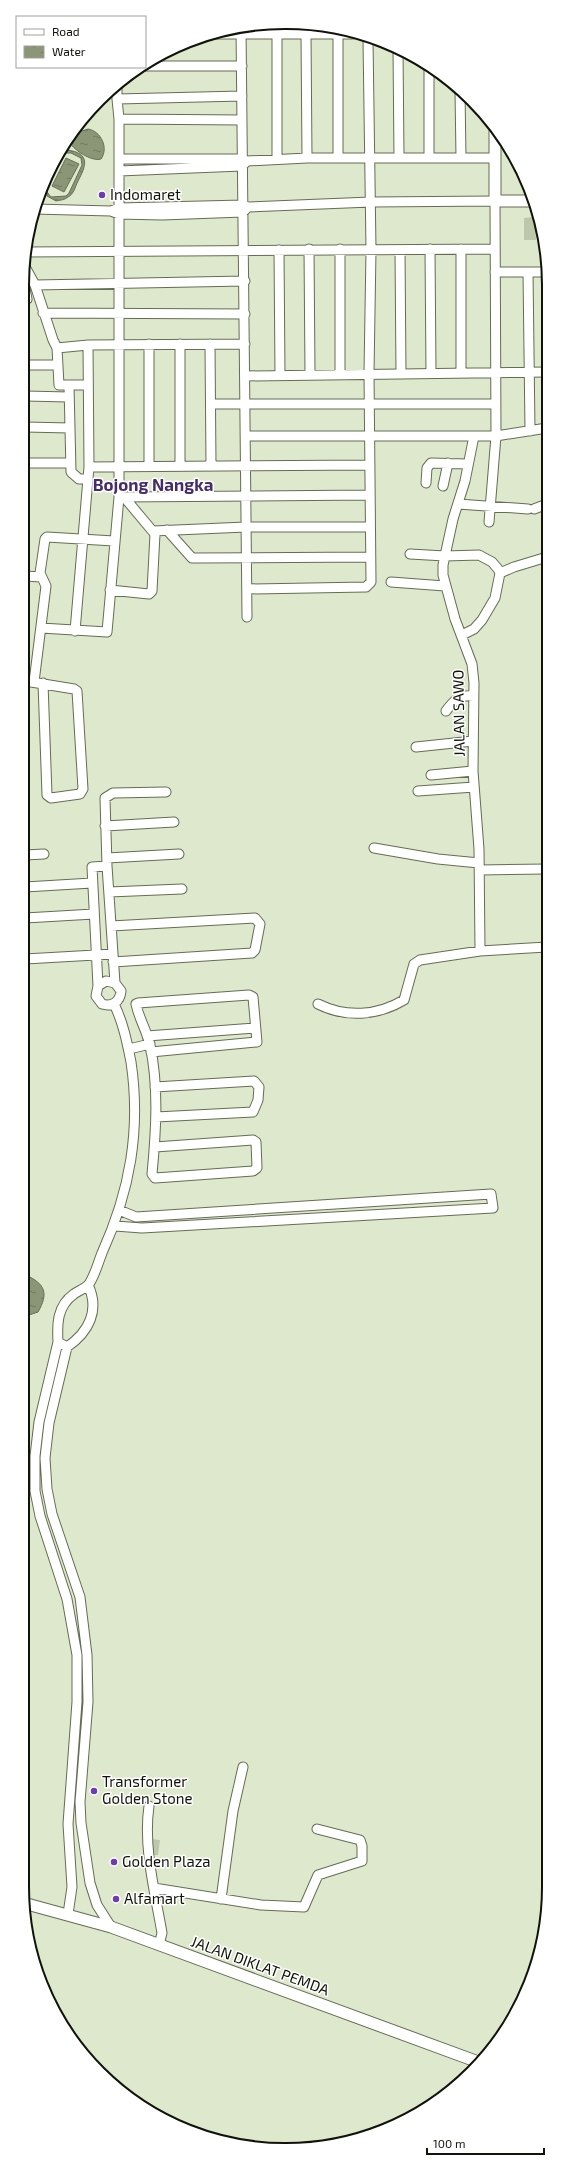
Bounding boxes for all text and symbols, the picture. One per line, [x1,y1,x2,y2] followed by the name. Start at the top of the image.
[16,16,146,68] legend
[52,24,80,38] text: Road
[52,44,86,58] text: Water
[110,185,181,203] place label: Indomaret
[97,190,107,200] marker: Indomaret
[93,474,213,495] district label: Bojong Nangka
[448,669,468,757] street label: JALAN SAWO
[102,1772,192,1807] place label: Transformer Golden Stone
[89,1786,99,1796] marker: Transformer Golden Stone
[122,1852,211,1870] place label: Golden Plaza
[109,1857,119,1867] marker: Golden Plaza
[124,1889,185,1907] place label: Alfamart
[111,1894,121,1904] marker: Alfamart
[189,1932,332,1999] street label: JALAN DIKLAT PEMDA
[427,2130,544,2156] scale bar
[433,2136,465,2150] text: 100 m

